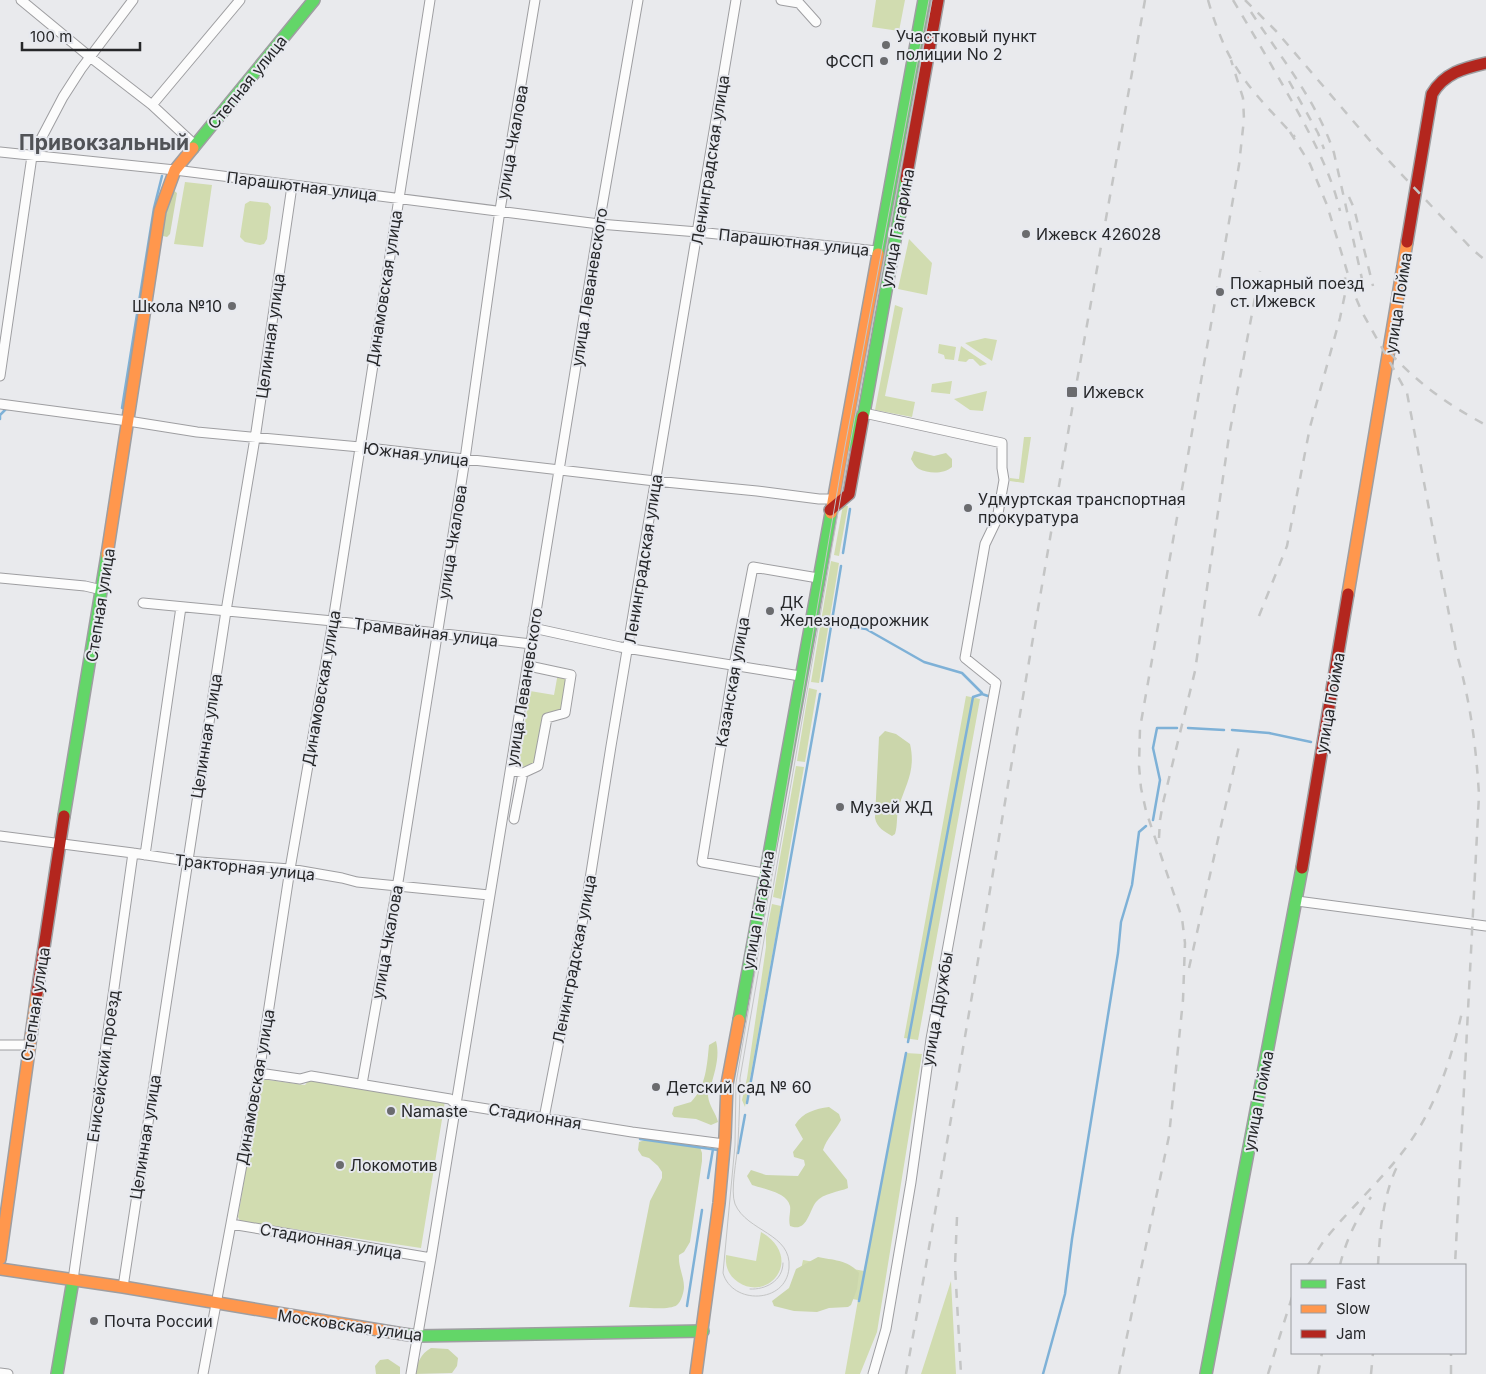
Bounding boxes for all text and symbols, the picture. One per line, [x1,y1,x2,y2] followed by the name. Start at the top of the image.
[22,20,140,52] scale bar
[896,26,1037,64] place label: Участковый пункт полиции No 2
[30,27,72,46] text: 100 m
[203,31,291,133] street label: Степная улица
[880,39,892,51] marker: Участковый пункт полиции No 2
[825,51,874,71] place label: ФССП
[878,55,890,67] marker: ФССП
[687,74,733,246] street label: Ленинградская улица
[492,83,532,201] street label: улица Чкалова
[19,130,189,155] district label: Привокзальный
[226,167,378,205] street label: Парашютная улица
[876,167,918,289] street label: улица Гагарина
[567,206,611,368] street label: улица Леваневского
[362,209,406,367] street label: Динамовская улица
[718,224,870,260] street label: Парашютная улица
[1036,224,1161,244] place label: Ижевск 426028
[1020,228,1032,240] marker: Ижевск 426028
[1380,251,1416,355] street label: улица Пойма
[251,272,289,400] street label: Целинная улица
[1230,273,1364,311] place label: Пожарный поезд ст. Ижевск
[1214,286,1226,298] marker: Пожарный поезд ст. Ижевск
[132,296,222,316] place label: Школа №10
[226,300,238,312] marker: Школа №10
[1083,382,1144,402] place label: Ижевск
[1065,385,1079,399] marker: Ижевск
[362,438,470,470] street label: Южная улица
[620,473,666,645] street label: Ленинградская улица
[433,483,471,601] street label: улица Чкалова
[978,489,1186,527] place label: Удмуртская транспортная прокуратура
[962,502,974,514] marker: Удмуртская транспортная прокуратура
[81,547,119,663] street label: Степная улица
[780,592,929,630] place label: ДК Железнодорожник
[764,605,776,617] marker: ДК Железнодорожник
[502,606,546,768] street label: улица Леваневского
[297,609,345,767] street label: Динамовская улица
[353,613,499,651] street label: Трамвайная улица
[711,615,753,749] street label: Казанская улица
[1311,651,1349,755] street label: улица Пойма
[186,672,226,800] street label: Целинная улица
[850,797,933,817] place label: Музей ЖД
[834,801,846,813] marker: Музей ЖД
[738,849,778,971] street label: улица Гагарина
[174,850,316,884] street label: Тракторная улица
[548,873,600,1045] street label: Ленинградская улица
[367,883,407,1001] street label: улица Чкалова
[16,946,54,1062] street label: Степная улица
[917,950,957,1068] street label: улица Дружбы
[82,988,124,1144] street label: Енисейский проезд
[231,1008,279,1166] street label: Динамовская улица
[1238,1049,1278,1153] street label: улица Пойма
[125,1073,165,1201] street label: Целинная улица
[666,1077,812,1097] place label: Детский сад № 60
[650,1081,662,1093] marker: Детский сад № 60
[487,1099,583,1133] street label: Стадионная
[401,1101,468,1121] place label: Namaste
[385,1105,397,1117] marker: Namaste
[350,1155,438,1175] place label: Локомотив
[334,1159,346,1171] marker: Локомотив
[258,1219,404,1263] street label: Стадионная улица
[1291,1264,1466,1354] legend
[1336,1274,1366,1293] text: Fast
[1336,1299,1370,1318] text: Slow
[276,1305,424,1345] street label: Московская улица
[104,1311,213,1331] place label: Почта России
[88,1315,100,1327] marker: Почта России
[1336,1324,1366,1343] text: Jam

